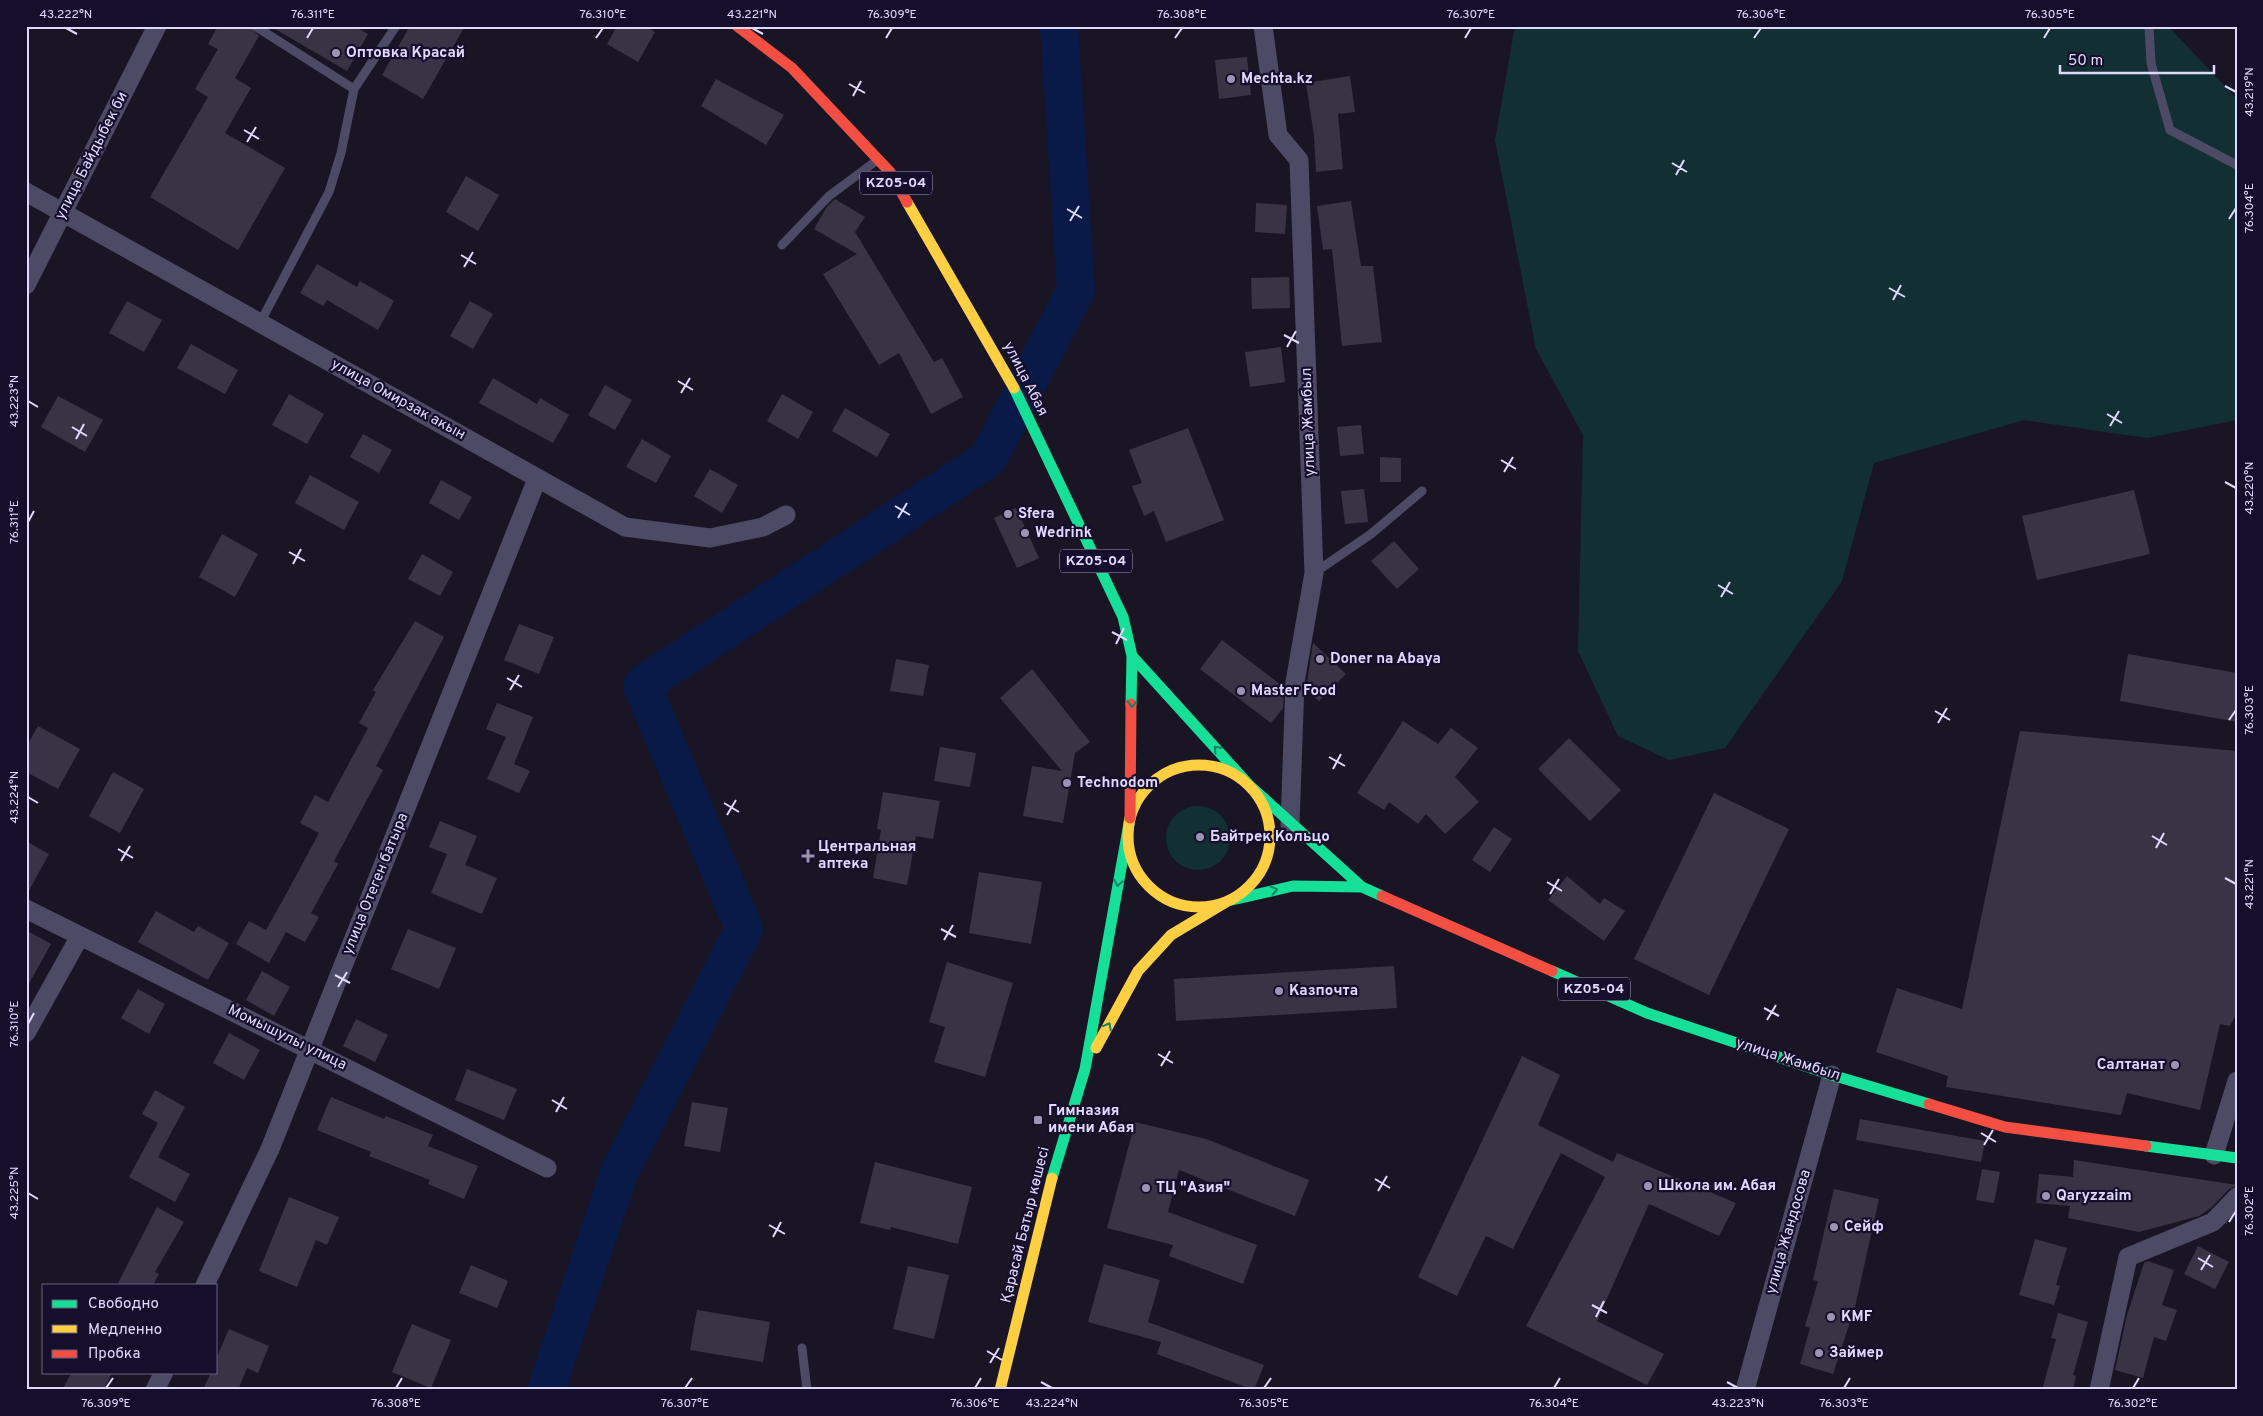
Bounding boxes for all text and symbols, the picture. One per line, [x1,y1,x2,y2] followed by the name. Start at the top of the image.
[40,7,92,23] text: 43.222°N
[291,7,335,23] text: 76.311°E
[579,7,627,23] text: 76.310°E
[727,7,777,23] text: 43.221°N
[867,7,917,23] text: 76.309°E
[1157,7,1207,23] text: 76.308°E
[1447,7,1495,23] text: 76.307°E
[1736,7,1786,23] text: 76.306°E
[2025,7,2075,23] text: 76.305°E
[2060,42,2214,74] scale bar
[346,44,465,63] place label: Оптовка Красай
[330,47,342,59] marker: Оптовка Красай
[2068,52,2103,71] text: 50 m
[2242,67,2258,117] text: 43.219°N
[1241,70,1313,89] place label: Mechta.kz
[1225,73,1237,85] marker: Mechta.kz
[51,89,133,223] street label: улица Байдыбек би
[860,172,932,194] road number: KZ05-04
[2242,183,2258,233] text: 76.304°E
[998,339,1052,419] street label: улица Абая
[327,355,469,445] street label: улица Омирзак акын
[1298,367,1320,477] street label: улица Жамбыл
[7,375,23,427] text: 43.223°N
[2242,461,2258,515] text: 43.220°N
[7,500,23,544] text: 76.311°E
[1018,505,1055,524] place label: Sfera
[1002,508,1014,520] marker: Sfera
[1035,524,1092,543] place label: Wedrink
[1019,527,1031,539] marker: Wedrink
[1060,550,1132,572] road number: KZ05-04
[1330,650,1441,669] place label: Doner na Abaya
[1314,653,1326,665] marker: Doner na Abaya
[1251,682,1336,701] place label: Master Food
[1235,685,1247,697] marker: Master Food
[2242,685,2258,735] text: 76.303°E
[1126,701,1137,709] one-way arrow
[1213,745,1222,754] one-way arrow
[7,771,23,823] text: 43.224°N
[1077,774,1158,793] place label: Technodom
[1061,777,1073,789] marker: Technodom
[339,810,413,958] street label: улица Отеген батыра
[1210,828,1330,847] place label: Байтрек Кольцо
[1194,831,1206,843] marker: Байтрек Кольцо
[818,838,916,874] place label: Центральная аптека
[802,850,814,862] marker: Центральная аптека
[2242,859,2258,909] text: 43.221°N
[1114,878,1124,887] one-way arrow
[1269,885,1278,896] one-way arrow
[1558,978,1630,1001] road number: KZ05-04
[1289,982,1358,1001] place label: Казпочта
[1273,985,1285,997] marker: Казпочта
[7,1000,23,1048] text: 76.310°E
[224,1001,350,1075] street label: Момышулы улица
[1102,1022,1112,1031] one-way arrow
[1733,1034,1843,1086] street label: улица Жамбыл
[2097,1056,2165,1075] place label: Салтанат
[2169,1059,2181,1071] marker: Салтанат
[1048,1102,1134,1138] place label: Гимназия имени Абая
[1032,1114,1044,1126] marker: Гимназия имени Абая
[997,1145,1055,1305] street label: Қарасай Батыр көшесі
[7,1167,23,1219] text: 43.225°N
[1762,1168,1816,1296] street label: улица Жандосова
[1658,1177,1776,1196] place label: Школа им. Абая
[1156,1179,1230,1198] place label: ТЦ "Азия"
[1642,1180,1654,1192] marker: Школа им. Абая
[1140,1182,1152,1194] marker: ТЦ "Азия"
[2242,1186,2258,1236] text: 76.302°E
[2056,1187,2132,1206] place label: Qaryzzaim
[2040,1190,2052,1202] marker: Qaryzzaim
[1844,1218,1884,1237] place label: Сейф
[1828,1221,1840,1233] marker: Сейф
[42,1284,218,1374] legend
[88,1295,159,1314] text: Свободно
[1841,1308,1873,1327] place label: KMF
[1825,1311,1837,1323] marker: KMF
[88,1321,162,1340] text: Медленно
[1829,1344,1884,1363] place label: Займер
[88,1345,140,1364] text: Пробка
[1813,1347,1825,1359] marker: Займер
[81,1396,131,1412] text: 76.309°E
[371,1396,421,1412] text: 76.308°E
[661,1396,709,1412] text: 76.307°E
[950,1396,1000,1412] text: 76.306°E
[1026,1396,1078,1412] text: 43.224°N
[1239,1396,1289,1412] text: 76.305°E
[1529,1396,1579,1412] text: 76.304°E
[1712,1396,1764,1412] text: 43.223°N
[1819,1396,1869,1412] text: 76.303°E
[2108,1396,2158,1412] text: 76.302°E

